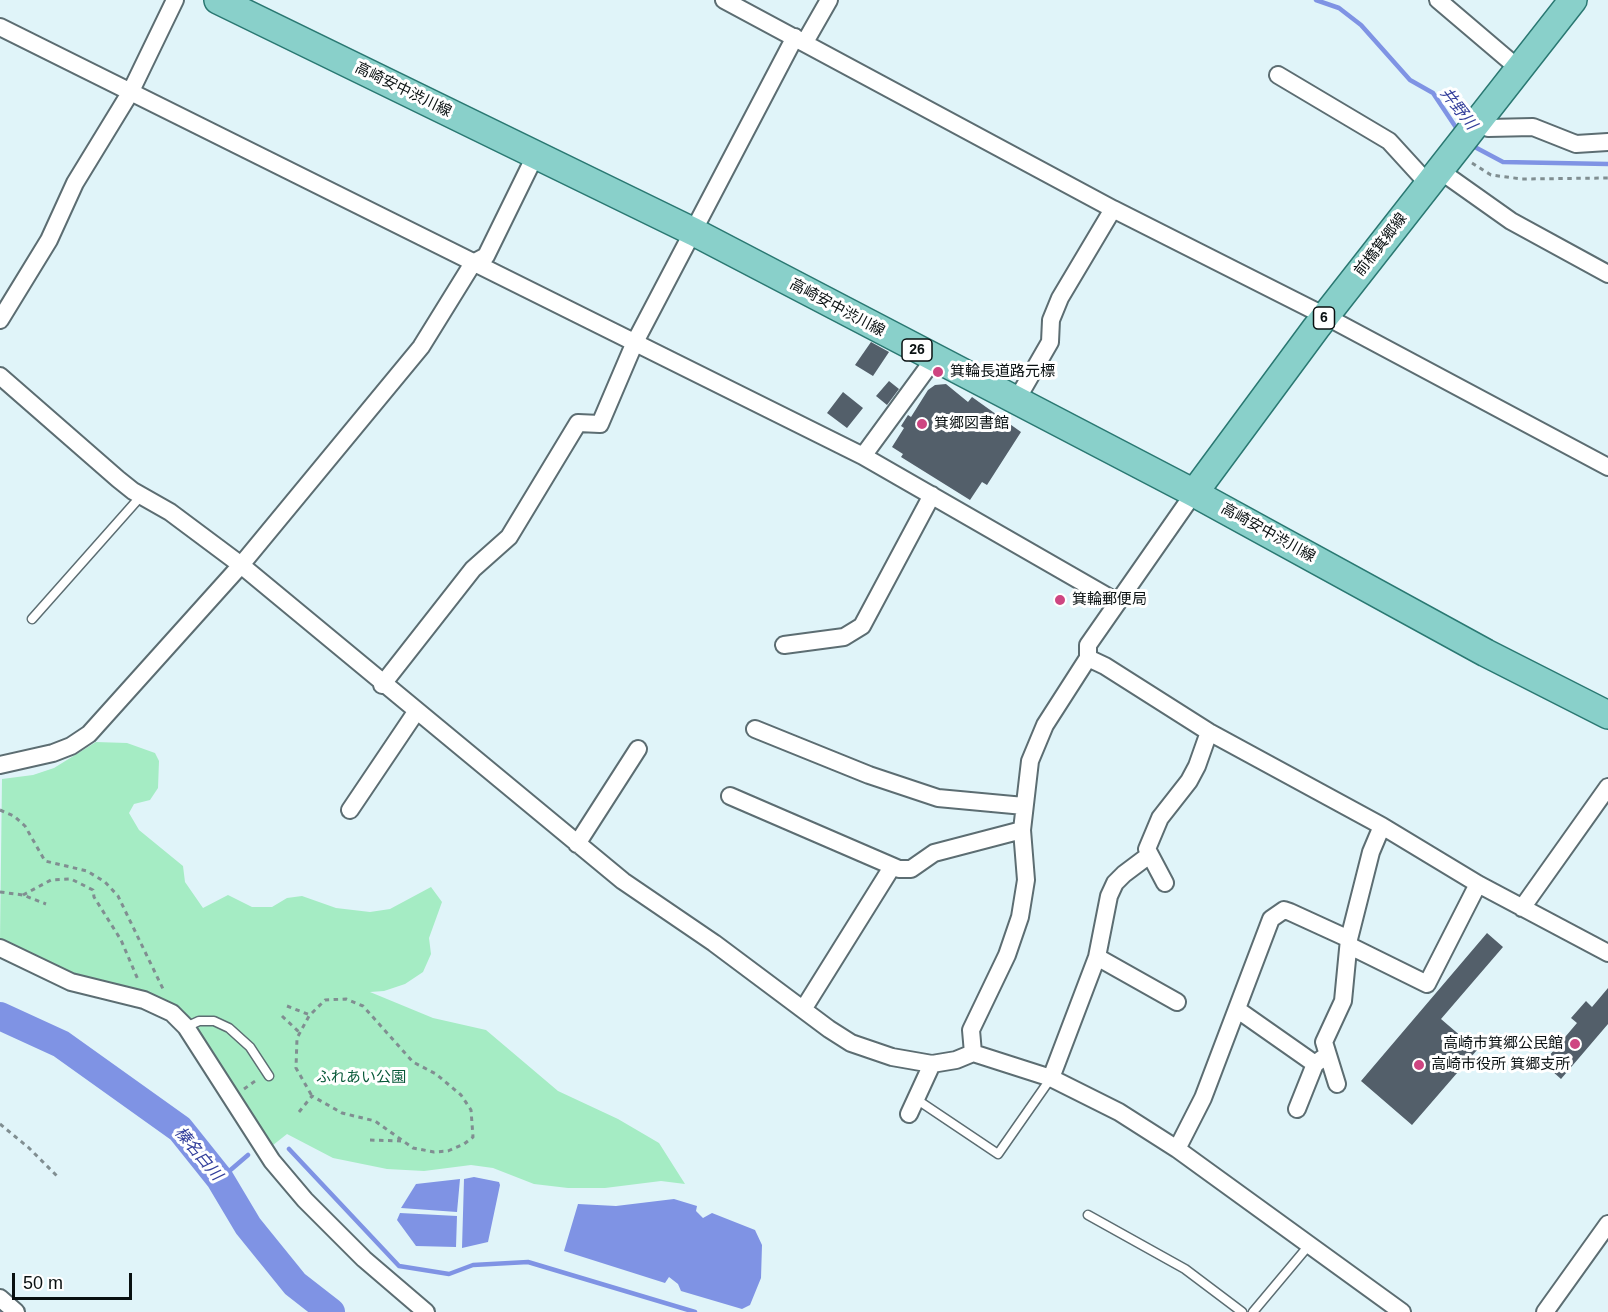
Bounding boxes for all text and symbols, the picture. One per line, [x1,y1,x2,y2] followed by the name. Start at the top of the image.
[352,59,454,121] street label: 高崎安中渋川線
[1436,84,1480,134] water label: 井野川
[1351,210,1411,280] street label: 前橋箕郷線
[786,275,888,341] street label: 高崎安中渋川線
[1314,307,1334,329] road number: 6
[902,339,932,361] road number: 26
[950,363,1055,381] place label: 箕輪長道路元標
[931,365,945,379] marker: 箕輪長道路元標
[934,415,1009,433] place label: 箕郷図書館
[915,417,929,431] marker: 箕郷図書館
[1218,500,1318,566] street label: 高崎安中渋川線
[1072,591,1147,609] place label: 箕輪郵便局
[1053,593,1067,607] marker: 箕輪郵便局
[1443,1035,1563,1053] place label: 高崎市箕郷公民館
[1568,1037,1582,1051] marker: 高崎市箕郷公民館
[1431,1056,1570,1074] place label: 高崎市役所 箕郷支所
[1412,1058,1426,1072] marker: 高崎市役所 箕郷支所
[316,1069,406,1087] park label: ふれあい公園
[170,1123,226,1185] water label: 榛名白川
[15,1261,135,1299] scale bar
[23,1273,63,1293] text: 50 m

